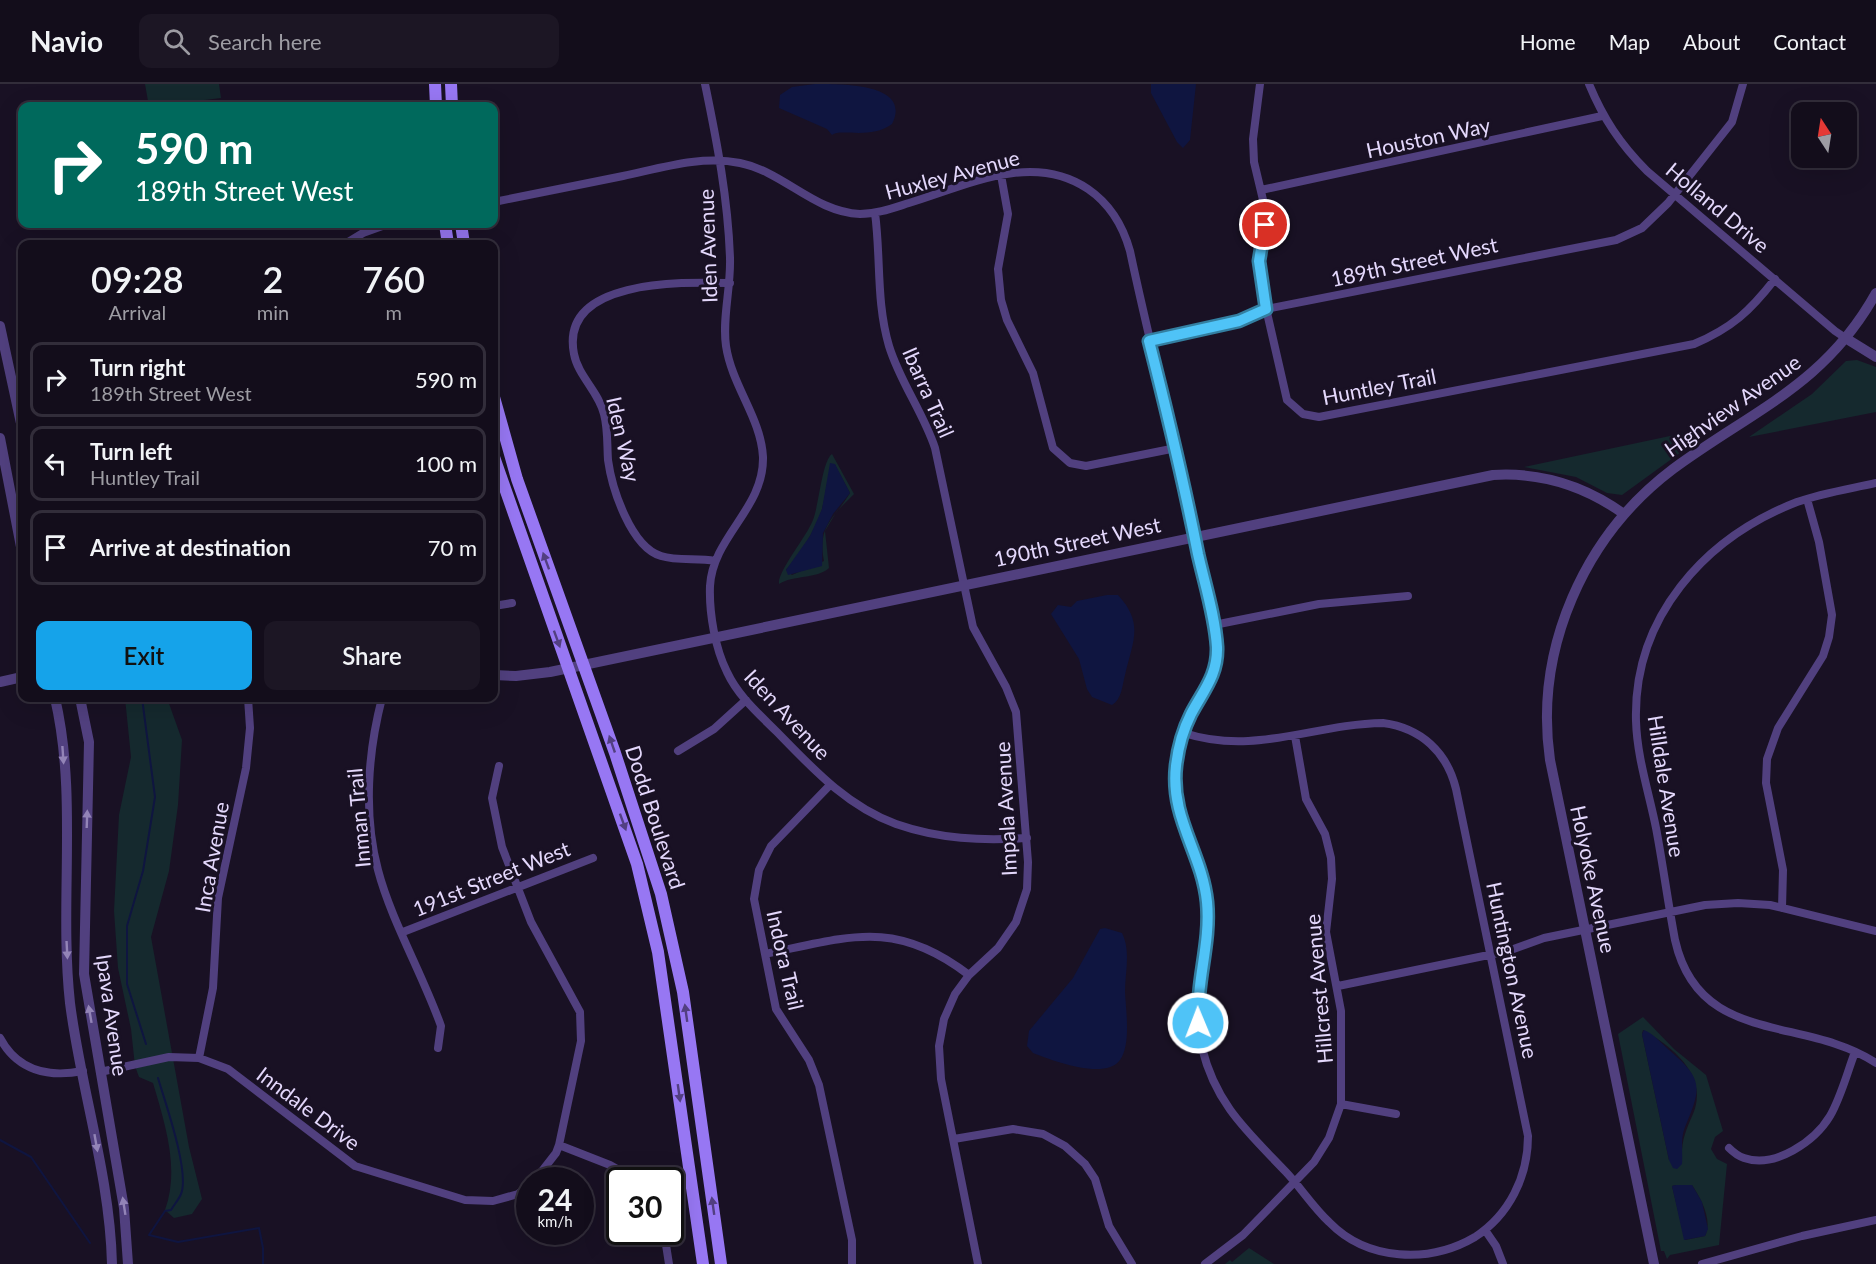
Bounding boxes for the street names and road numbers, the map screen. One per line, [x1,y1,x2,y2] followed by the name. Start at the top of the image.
[1364,112,1492,162] street label: Houston Way
[882,144,1022,204] street label: Huxley Avenue
[1661,157,1775,257] street label: Holland Drive
[693,188,721,304] street label: Iden Avenue
[1328,231,1500,291] street label: 189th Street West
[898,343,960,441] street label: Ibarra Trail
[1659,349,1805,461] street label: Highview Avenue
[1320,363,1438,409] street label: Huntley Trail
[602,394,646,484] street label: Iden Way
[991,511,1163,571] street label: 190th Street West
[740,664,836,764] street label: Iden Avenue
[1643,713,1691,859] street label: Hilldale Avenue
[989,741,1021,877] street label: Impala Avenue
[621,742,691,892] street label: Dodd Boulevard
[341,767,375,869] street label: Inman Trail
[189,800,233,914] street label: Inca Avenue
[1566,803,1622,955] street label: Holyoke Avenue
[409,835,574,921] street label: 191st Street West
[1482,879,1544,1061] street label: Huntington Avenue
[762,908,810,1012] street label: Indora Trail
[1299,913,1337,1065] street label: Hillcrest Avenue
[92,952,134,1078] street label: Ipava Avenue
[252,1061,366,1155] street label: Inndale Drive

